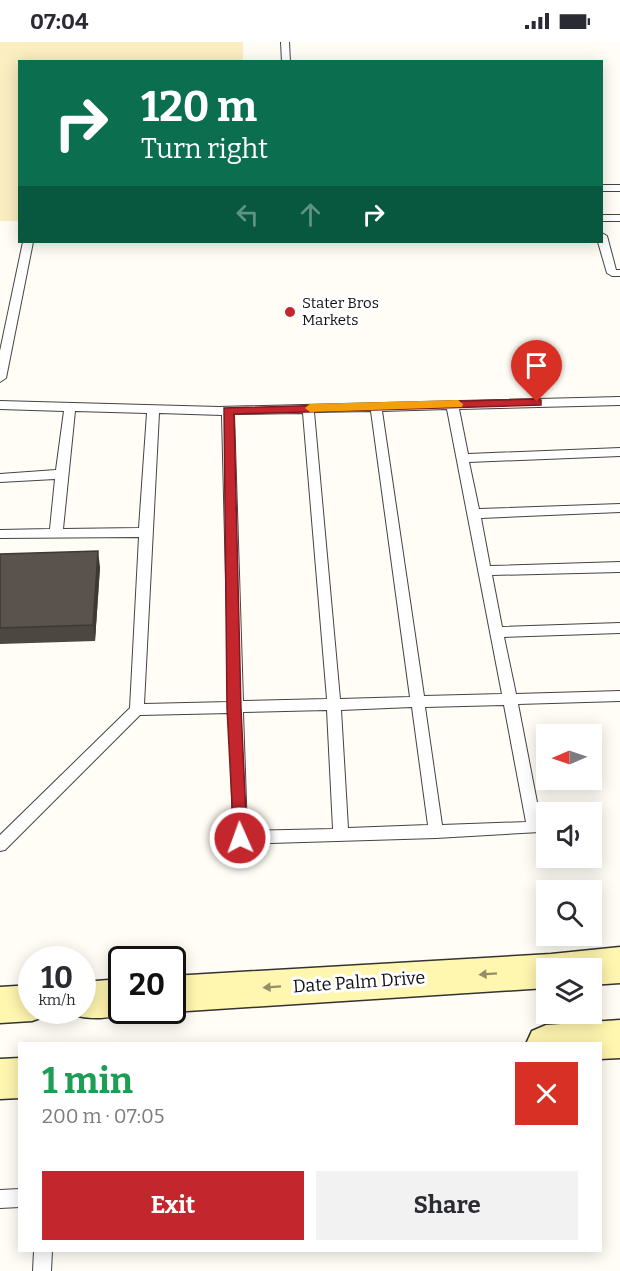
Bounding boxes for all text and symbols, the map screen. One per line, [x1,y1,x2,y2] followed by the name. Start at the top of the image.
[30,8,88,35] text: 07:04
[141,82,257,132] text: 120 m
[42,84,120,162] icon: right
[141,133,268,165] text: Turn right
[231,198,264,231] icon: left
[294,198,327,231] icon: ahead
[357,198,390,231] icon: right
[302,294,379,329] place label: Stater Bros Markets
[283,305,297,319] marker: Stater Bros Markets
[511,340,562,402] pin
[520,349,553,382] icon: arrive
[536,724,602,790] north arrow
[536,724,602,1024] map controls
[536,802,602,868] button: sound
[208,806,272,870] position arrow
[536,880,602,946] button: search
[108,946,186,1024] speed limit sign: 20
[536,958,602,1024] button: layers
[41,960,73,996] text: 10
[292,966,426,998] street label: Date Palm Drive
[478,969,497,978] one-way arrow
[263,983,282,992] one-way arrow
[38,991,76,1009] text: km/h
[42,1059,133,1103] text: 1 min
[515,1062,578,1125] button: close
[42,1104,164,1128] text: 200 m · 07:05
[42,1171,304,1240] button: Exit
[316,1171,578,1240] button: Share

